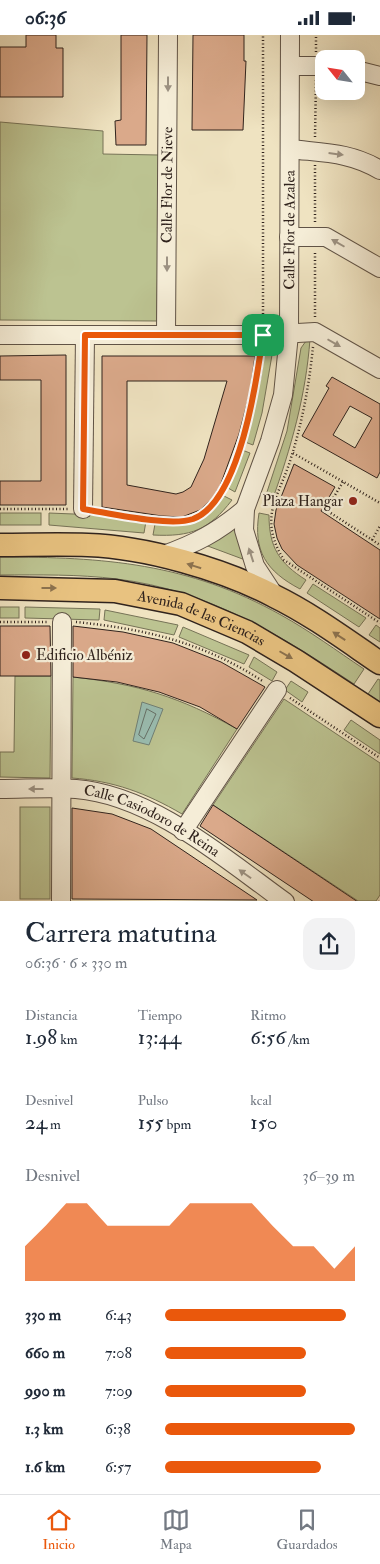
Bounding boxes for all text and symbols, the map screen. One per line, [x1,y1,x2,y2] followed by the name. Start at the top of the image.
[25,6,66,30] text: 06:36
[315,50,365,100] north arrow
[315,50,365,100] map controls
[164,76,172,92] one-way arrow
[158,127,177,243] street label: Calle Flor de Nieve
[329,150,345,158] one-way arrow
[280,169,300,290] street label: Calle Flor de Azalea
[331,239,344,248] one-way arrow
[163,256,171,272] one-way arrow
[242,314,284,356] pin
[249,321,277,349] icon: arrive
[328,338,341,347] one-way arrow
[262,492,343,511] place label: Plaza Hangar
[347,495,359,507] marker: Plaza Hangar
[247,547,255,562] one-way arrow
[186,561,201,569] one-way arrow
[41,584,57,592] one-way arrow
[135,586,269,651] street label: Avenida de las Ciencias
[333,632,346,641] one-way arrow
[36,646,133,665] place label: Edificio Albéniz
[20,649,32,661] marker: Edificio Albéniz
[279,650,292,659] one-way arrow
[82,781,224,862] street label: Calle Casiodoro de Reina
[27,785,43,793] one-way arrow
[239,869,252,879] one-way arrow
[25,916,216,951] text: Carrera matutina
[303,918,355,970] button: share
[25,953,127,973] text: 06:36 · 6 × 330 m
[25,1007,78,1024] text: Distancia
[138,1007,182,1024] text: Tiempo
[250,1007,286,1024] text: Ritmo
[25,1024,57,1051] text: 1.98
[138,1024,181,1051] text: 13:44
[250,1024,286,1051] text: 6:56
[57,1031,78,1048] text: km
[286,1031,310,1048] text: /km
[25,1092,73,1109] text: Desnivel
[138,1092,168,1109] text: Pulso
[250,1092,272,1109] text: kcal
[25,1109,47,1136] text: 24
[138,1109,164,1136] text: 155
[250,1109,278,1136] text: 150
[47,1116,61,1133] text: m
[164,1116,191,1133] text: bpm
[25,1166,80,1186] text: Desnivel
[303,1166,355,1186] text: 36–39 m
[25,1305,61,1325] text: 330 m
[105,1305,132,1325] text: 6:43
[25,1343,65,1363] text: 660 m
[105,1343,132,1363] text: 7:08
[25,1381,65,1401] text: 990 m
[105,1381,133,1401] text: 7:09
[25,1419,63,1439] text: 1.3 km
[105,1419,131,1439] text: 6:38
[25,1457,65,1477] text: 1.6 km
[105,1457,131,1477] text: 6:57
[42,1506,75,1553] tab: Inicio
[160,1506,192,1553] tab: Mapa
[277,1506,338,1553] tab: Guardados

